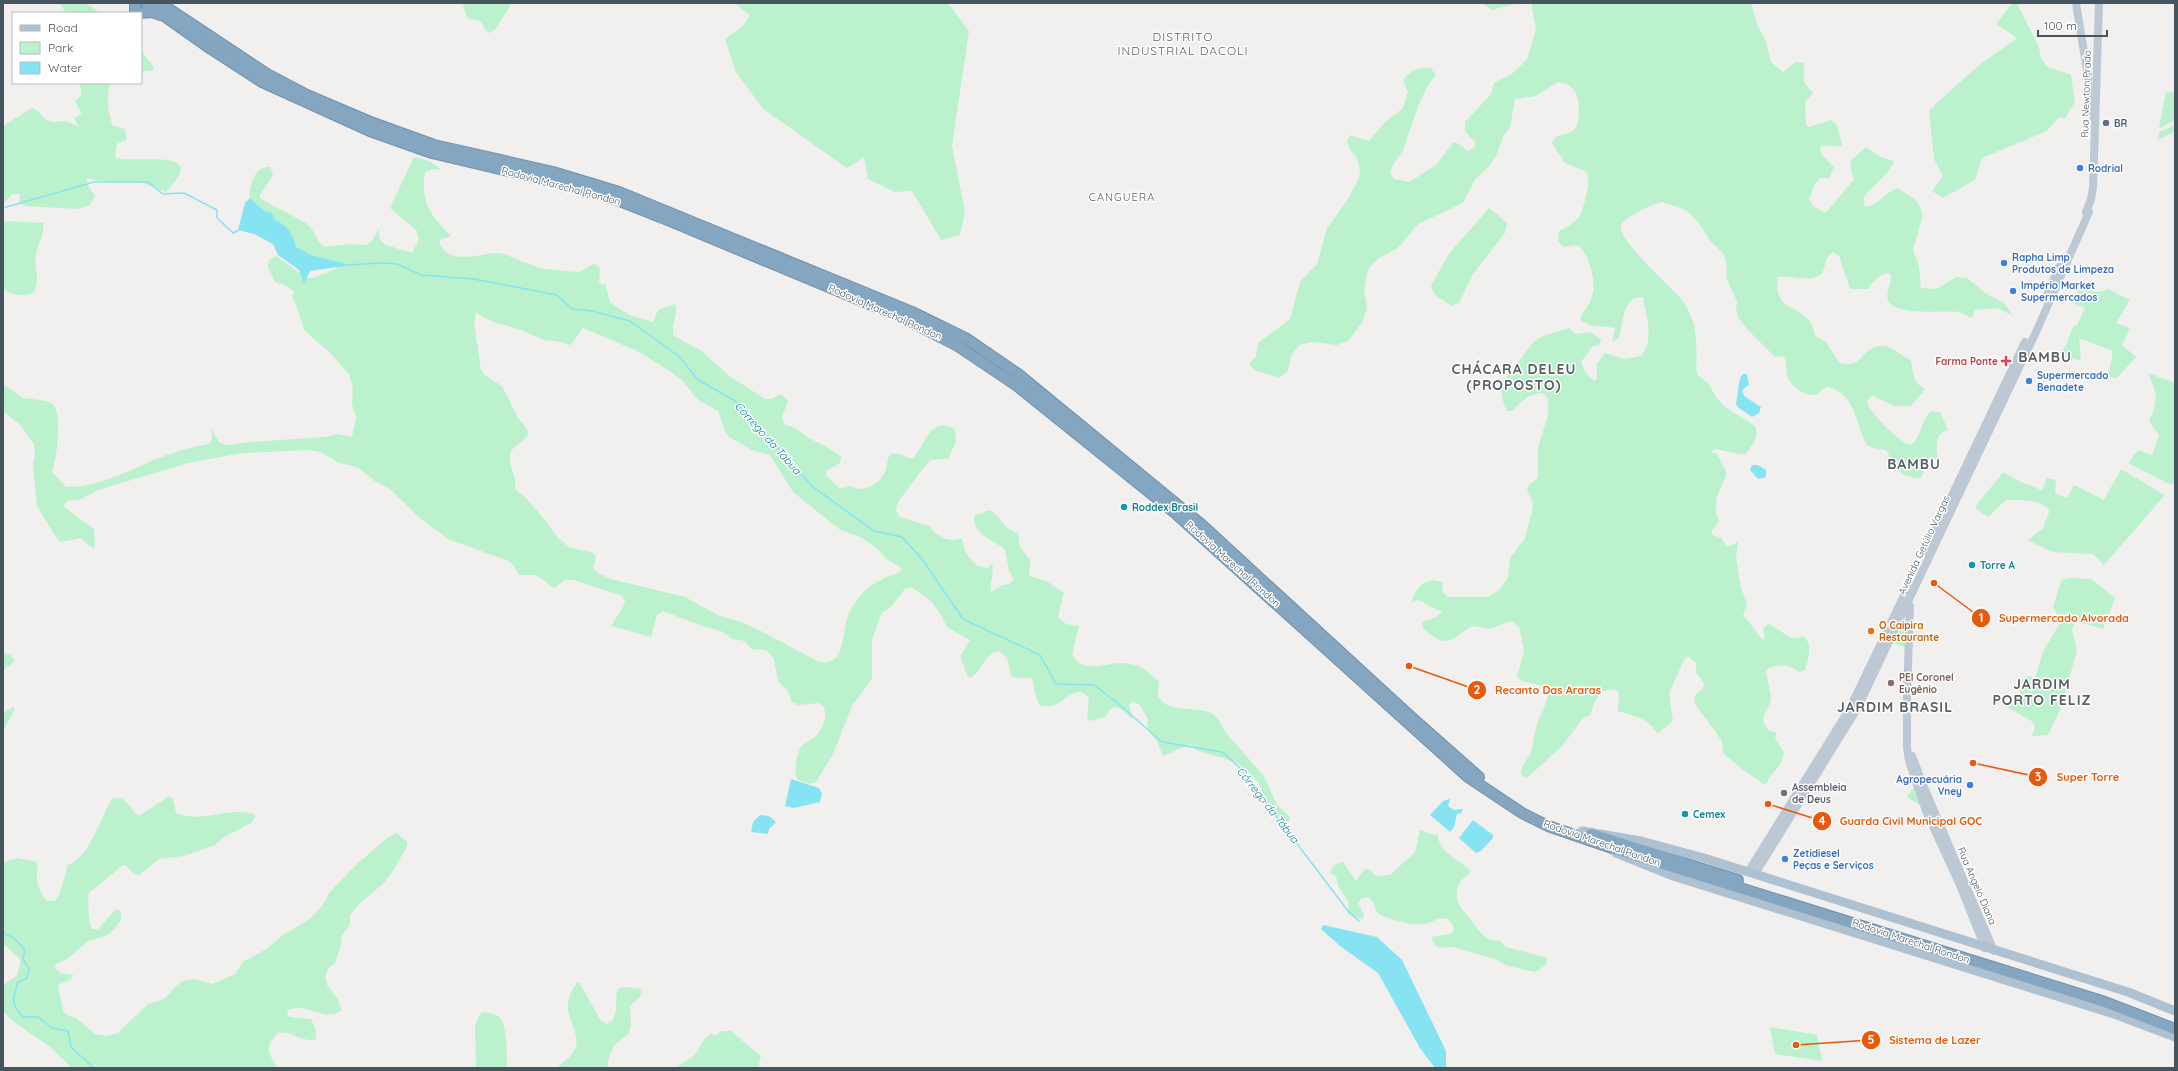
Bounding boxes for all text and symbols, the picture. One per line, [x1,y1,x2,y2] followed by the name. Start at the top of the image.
[12,12,142,84] legend
[2038,12,2107,38] scale bar
[2044,18,2077,33] text: 100 m
[48,20,78,35] text: Road
[1118,29,1248,58] district label: DISTRITO INDUSTRIAL DACOLI
[48,40,73,55] text: Park
[2078,50,2094,138] street label: Rua Newton Prado
[48,60,83,75] text: Water
[2114,117,2128,130] place label: BR
[2101,118,2111,128] marker: BR
[2088,162,2123,175] place label: Rodrial
[2075,163,2085,173] marker: Rodrial
[500,164,622,208] street label: Rodovia Marechal Rondon
[1089,190,1155,204] district label: CANGUERA
[2012,251,2114,276] place label: Rapha Limp Produtos de Limpeza
[1999,258,2009,268] marker: Rapha Limp Produtos de Limpeza
[2021,279,2098,304] place label: Império Market Supermercados
[826,281,944,343] street label: Rodovia Marechal Rondon
[2008,286,2018,296] marker: Império Market Supermercados
[2018,348,2072,366] district label: BAMBU
[1936,355,1998,368] place label: Farma Ponte
[2001,356,2011,366] marker: Farma Ponte
[1452,360,1576,394] district label: CHÁCARA DELEU (PROPOSTO)
[2037,369,2109,394] place label: Supermercado Benadete
[2024,376,2034,386] marker: Supermercado Benadete
[732,399,805,478] water label: Córrego da Tábua
[1887,455,1941,473] district label: BAMBU
[1895,493,1953,597] street label: Avenida Getúlio Vargas
[1132,501,1198,514] place label: Roddex Brasil
[1119,502,1129,512] marker: Roddex Brasil
[1183,518,1283,610] street label: Rodovia Marechal Rondon
[1980,559,2015,572] place label: Torre A
[1967,560,1977,570] marker: Torre A
[1971,607,2137,630] callout: Supermercado Alvorada
[1979,610,1983,625] text: 1
[1999,611,2129,625] text: Supermercado Alvorada
[1879,619,1939,644] place label: O Caipira Restaurante
[1866,626,1876,636] marker: O Caipira Restaurante
[1899,671,1954,696] place label: PEI Coronel Eugênio
[1992,675,2092,709] district label: JARDIM PORTO FELIZ
[1467,678,1609,701] callout: Recanto Das Araras
[1886,678,1896,688] marker: PEI Coronel Eugênio
[1474,682,1481,697] text: 2
[1495,683,1601,697] text: Recanto Das Araras
[1837,698,1953,716] district label: JARDIM BRASIL
[1234,764,1303,847] water label: Córrego da Tábua
[2028,766,2127,789] callout: Super Torre
[2035,769,2041,784] text: 3
[2057,770,2120,784] text: Super Torre
[1896,773,1962,798] place label: Agropecuária Vney
[1965,780,1975,790] marker: Agropecuária Vney
[1792,781,1847,806] place label: Assembleia de Deus
[1779,788,1789,798] marker: Assembleia de Deus
[1693,808,1725,821] place label: Cemex
[1680,809,1690,819] marker: Cemex
[1812,810,1990,833] callout: Guarda Civil Municipal GOC
[1818,813,1826,828] text: 4
[1840,814,1982,828] text: Guarda Civil Municipal GOC
[1542,817,1662,869] street label: Rodovia Marechal Rondon
[1955,845,1999,927] street label: Rua Angelo Diana
[1793,847,1874,872] place label: Zetidiesel Peças e Serviços
[1780,854,1790,864] marker: Zetidiesel Peças e Serviços
[1851,916,1971,966] street label: Rodovia Marechal Rondon
[1861,1029,1988,1052] callout: Sistema de Lazer
[1868,1032,1875,1047] text: 5
[1889,1033,1981,1047] text: Sistema de Lazer

